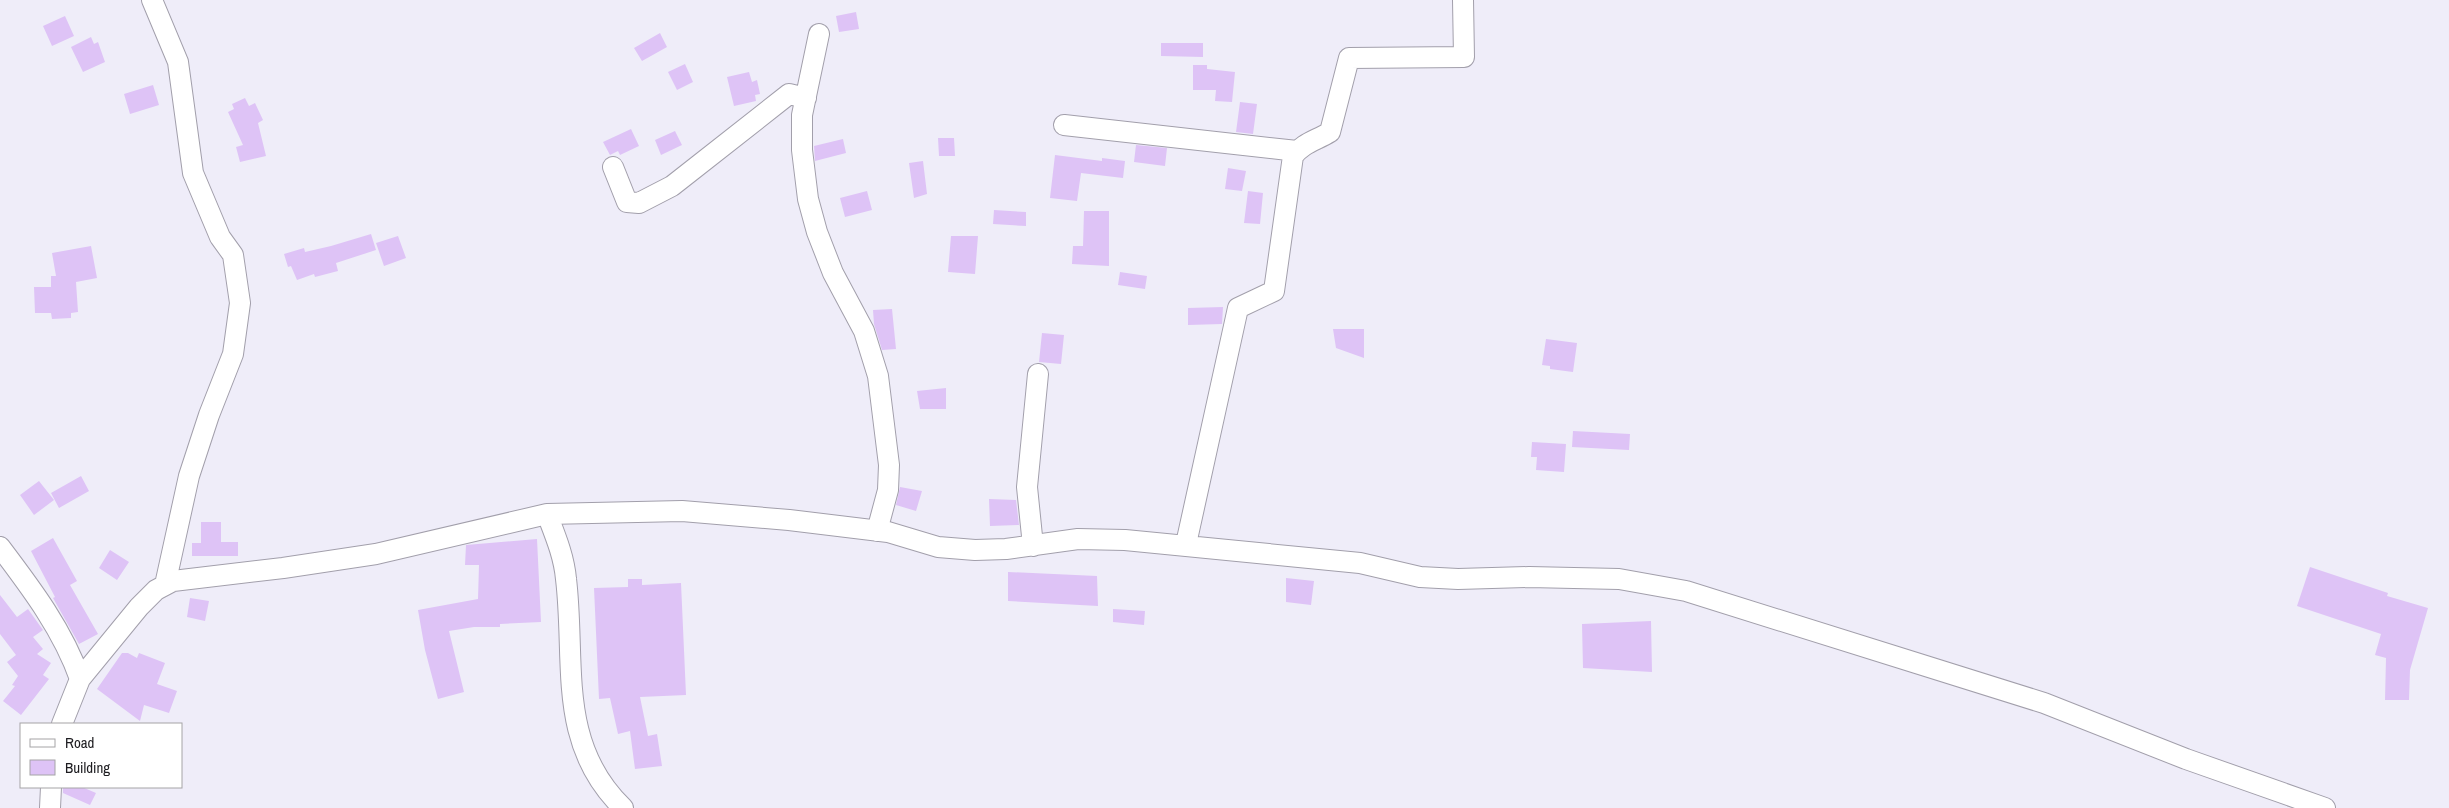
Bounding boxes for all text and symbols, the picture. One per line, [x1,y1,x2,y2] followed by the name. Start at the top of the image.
[20,723,182,788] legend
[65,732,94,753] text: Road
[65,757,110,778] text: Building

